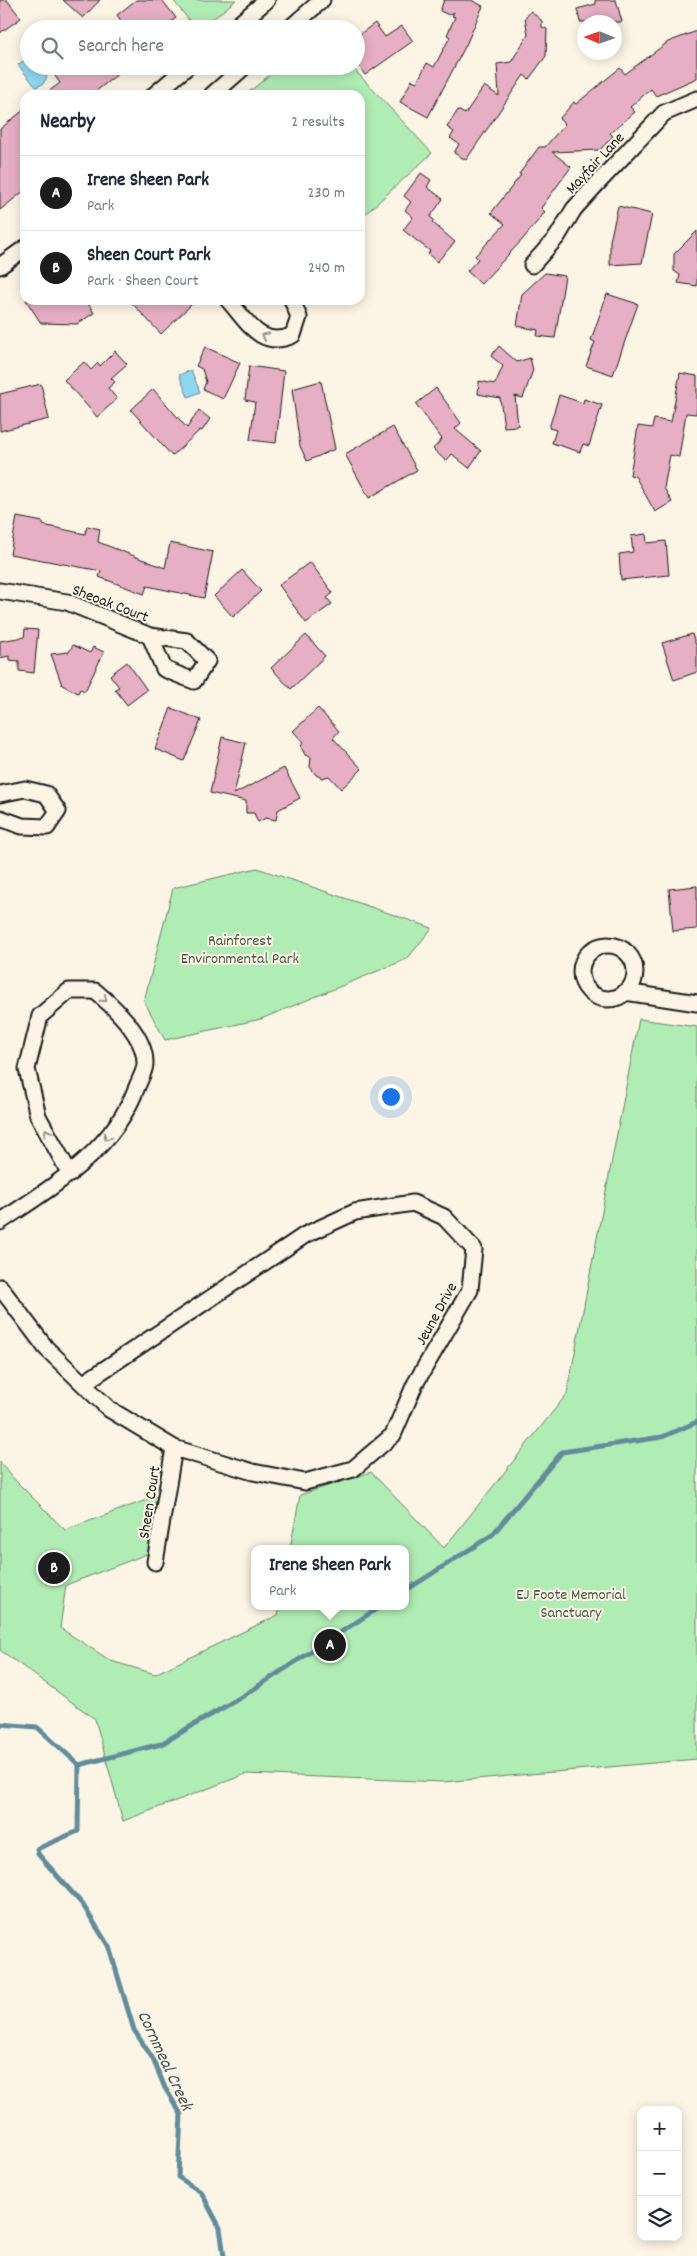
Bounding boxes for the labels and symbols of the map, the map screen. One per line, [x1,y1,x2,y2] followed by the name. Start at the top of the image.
[577,15,622,60] north arrow
[561,128,631,200] street label: Mayfair Lane
[261,332,270,342] one-way arrow
[69,579,152,629] street label: Sheoak Court
[181,930,299,971] park label: Rainforest Environmental Park
[99,993,108,1002] one-way arrow
[378,1084,404,1110] your location
[43,1128,53,1137] one-way arrow
[104,1131,113,1141] one-way arrow
[410,1279,464,1350] street label: Jeune Drive
[133,1464,168,1540] street label: Sheen Court
[38,1549,70,1587] pin: B
[516,1584,626,1625] park label: EJ Foote Memorial Sanctuary
[314,1626,346,1664] pin: A
[130,2007,199,2117] water label: Cornmeal Creek

